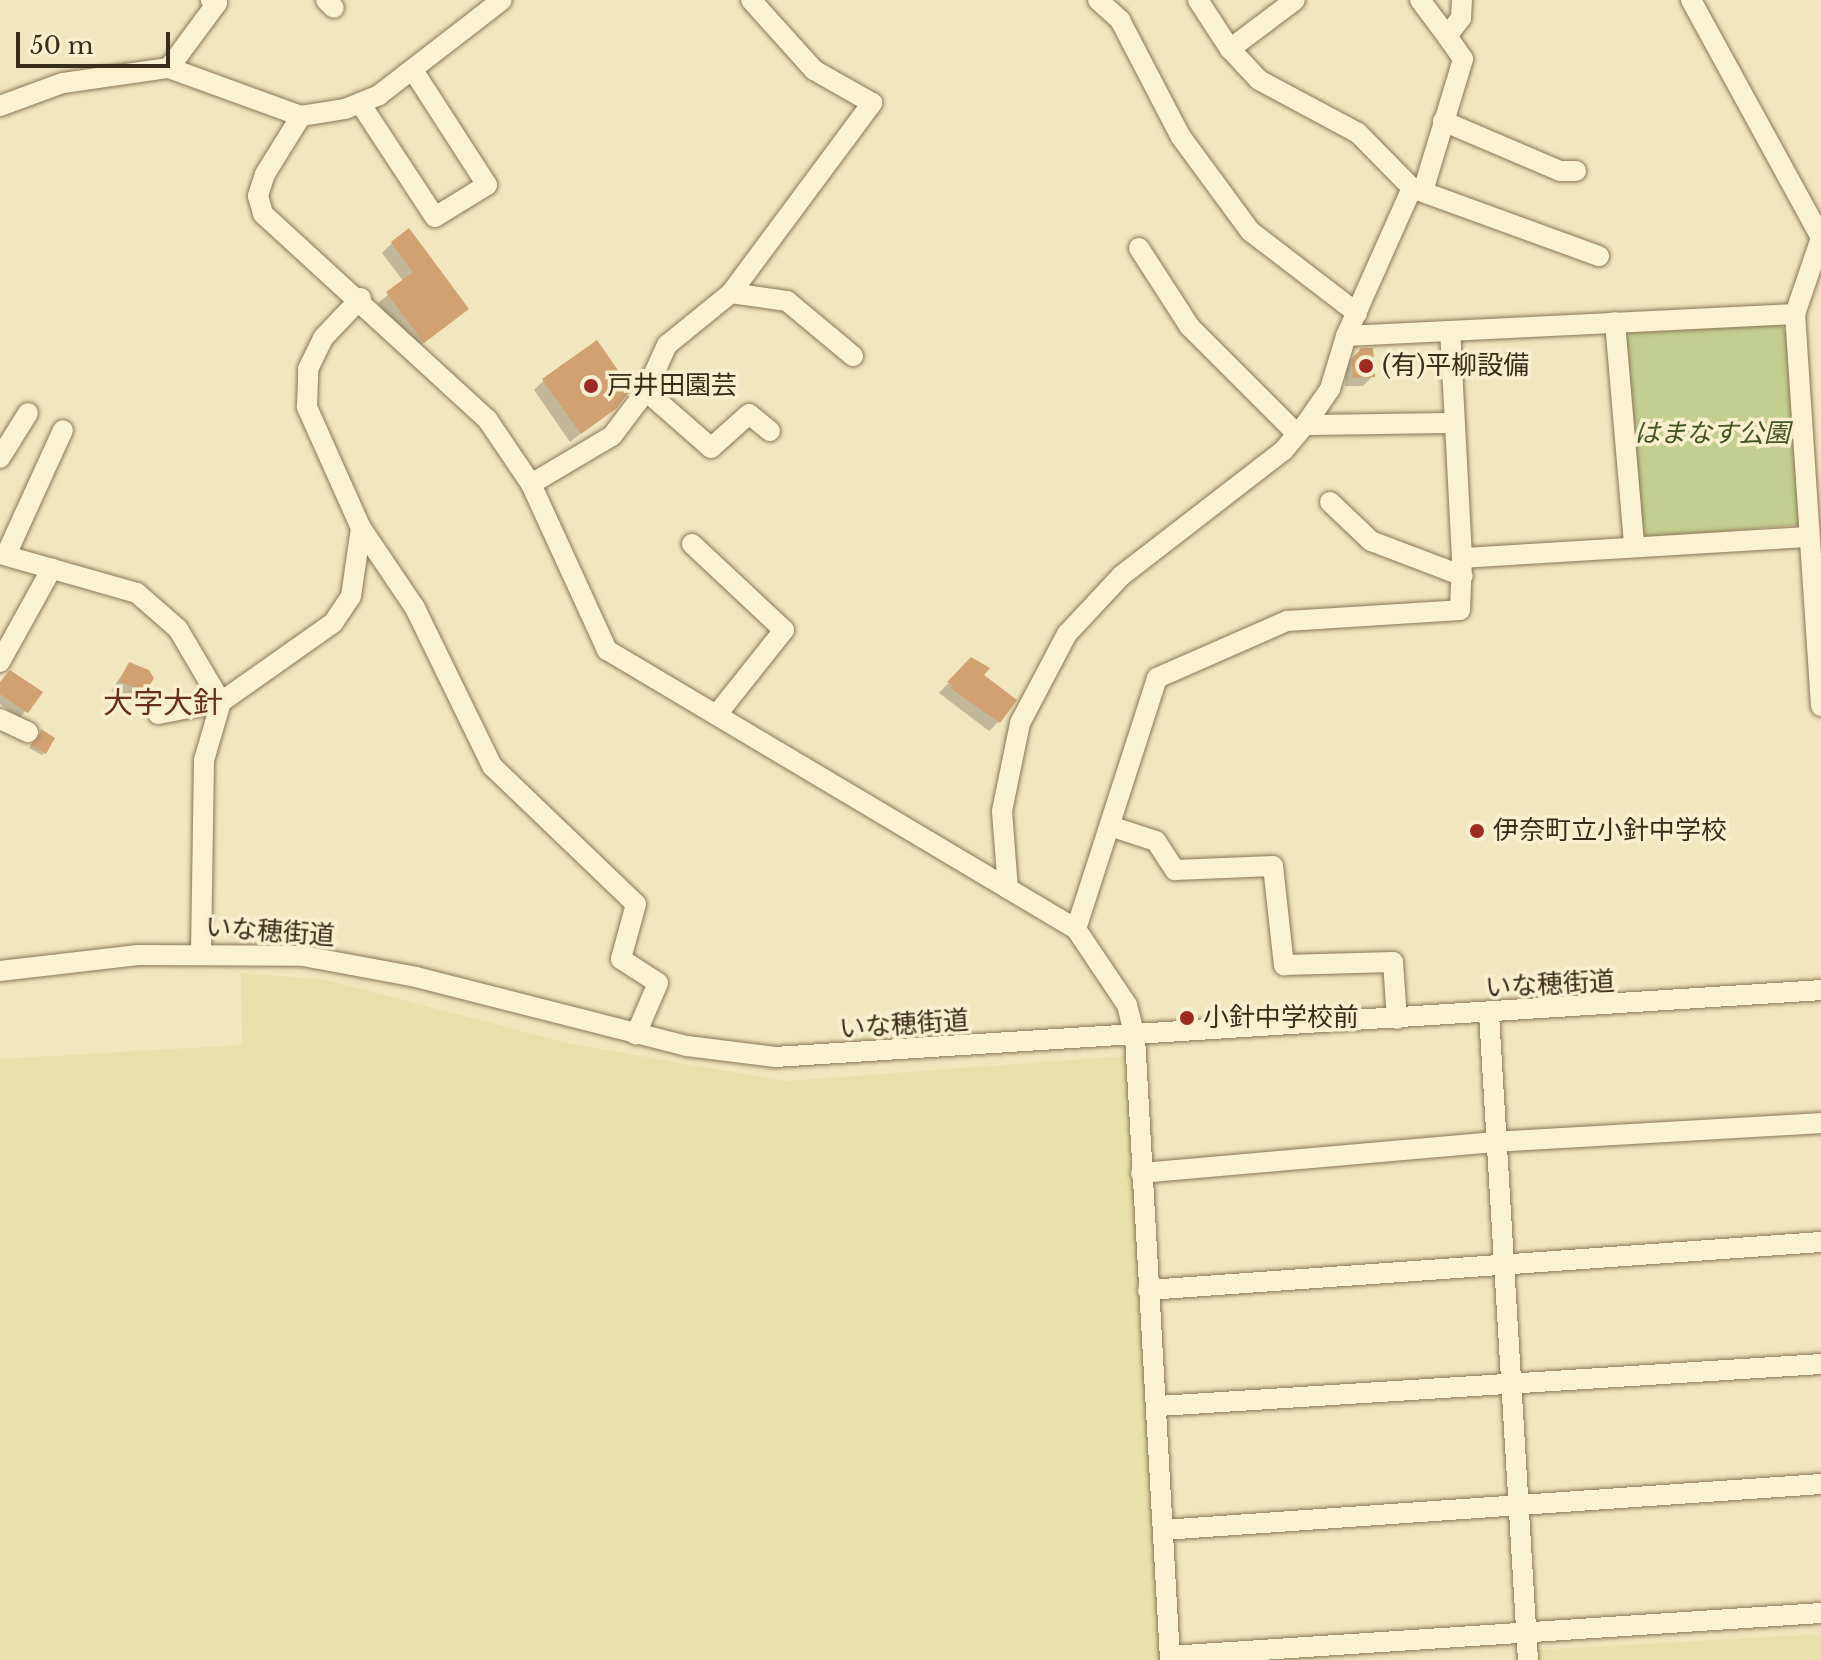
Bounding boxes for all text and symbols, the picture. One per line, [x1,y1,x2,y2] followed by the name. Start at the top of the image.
[20,16,174,66] scale bar
[30,31,93,60] text: 50 m
[1382,350,1529,382] place label: (有)平柳設備
[1357,357,1375,375] marker: (有)平柳設備
[607,370,737,402] place label: 戸井田園芸
[582,377,600,395] marker: 戸井田園芸
[1634,418,1790,450] park label: はまなす公園
[103,685,223,721] district label: 大字大針
[1493,815,1727,847] place label: 伊奈町立小針中学校
[1468,822,1486,840] marker: 伊奈町立小針中学校
[204,912,336,952] street label: いな穂街道
[1484,966,1616,1004] street label: いな穂街道
[1203,1002,1359,1034] place label: 小針中学校前
[838,1005,970,1045] street label: いな穂街道
[1178,1009,1196,1027] marker: 小針中学校前

